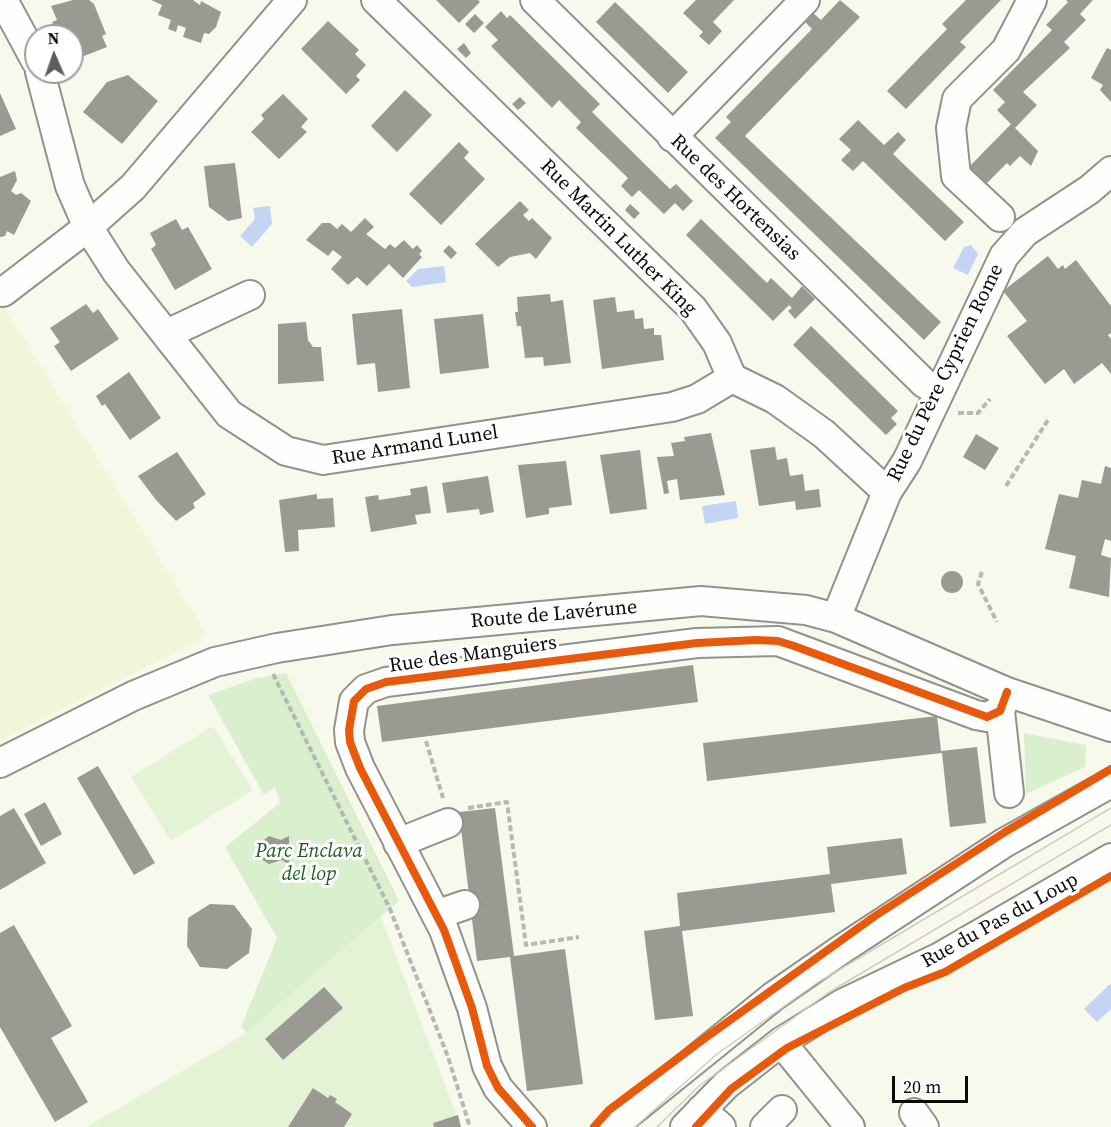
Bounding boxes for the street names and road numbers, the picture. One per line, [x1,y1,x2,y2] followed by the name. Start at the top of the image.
[665,130,805,266] street label: Rue des Hortensias
[535,155,701,321] street label: Rue Martin Luther King
[883,260,1009,486] street label: Rue du Père Cyprien Rome
[330,421,500,471] street label: Rue Armand Lunel
[470,596,638,634] street label: Route de Lavérune
[388,631,558,679] street label: Rue des Manguiers
[918,868,1082,974] street label: Rue du Pas du Loup

